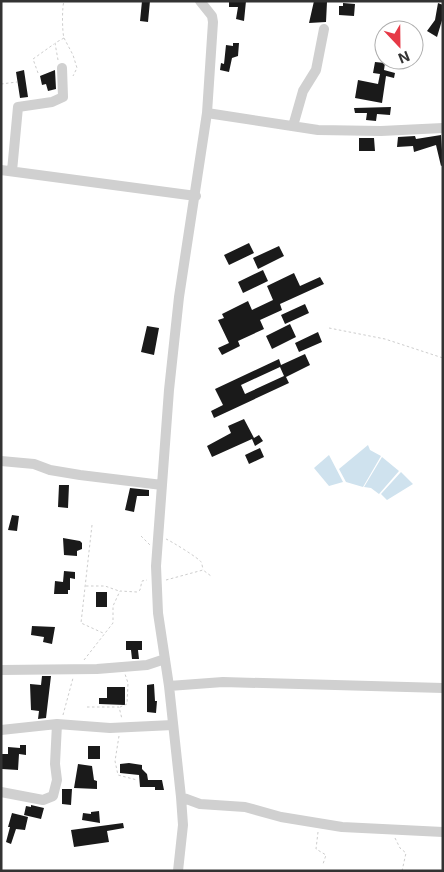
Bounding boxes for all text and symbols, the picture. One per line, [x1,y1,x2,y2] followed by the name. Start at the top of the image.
[374,20,424,70] north arrow
[396,48,412,67] text: N

